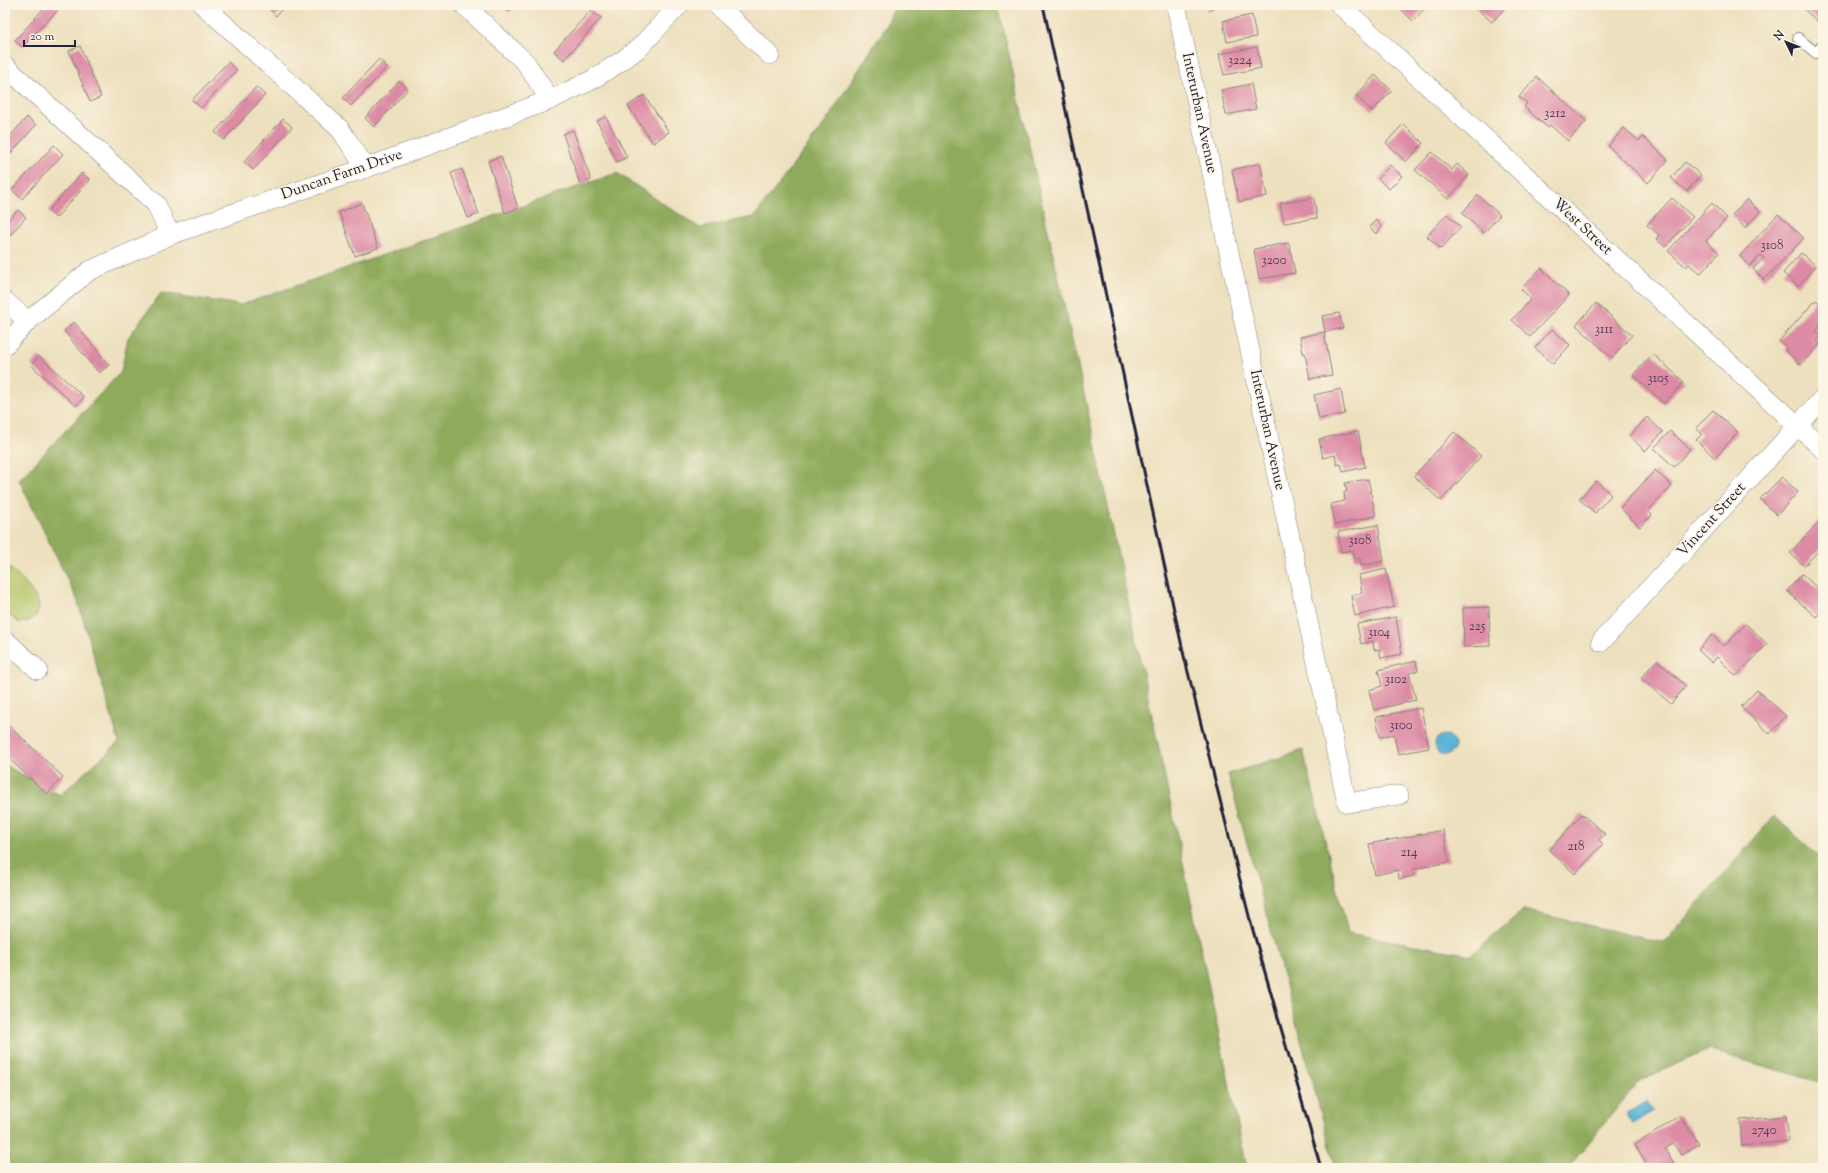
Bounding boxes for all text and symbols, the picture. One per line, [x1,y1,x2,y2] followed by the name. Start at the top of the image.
[24,22,75,48] scale bar
[1766,22,1806,62] north arrow
[1770,27,1788,45] text: N
[30,28,55,46] text: 20 m
[1176,51,1222,175] street label: Interurban Avenue
[1228,52,1252,70] house number: 3224
[1544,105,1566,123] house number: 3212
[278,144,406,206] street label: Duncan Farm Drive
[1547,194,1617,260] street label: West Street
[1761,237,1783,255] house number: 3108
[1261,252,1287,270] house number: 3200
[1595,321,1614,339] house number: 3111
[1244,368,1290,492] street label: Interurban Avenue
[1648,370,1669,388] house number: 3105
[1673,478,1751,562] street label: Vincent Street
[1349,532,1371,550] house number: 3108
[1469,618,1486,636] house number: 225
[1368,624,1391,642] house number: 3104
[1385,671,1407,689] house number: 3102
[1389,717,1413,735] house number: 3100
[1567,838,1585,856] house number: 218
[1400,844,1418,862] house number: 214
[1751,1122,1777,1140] house number: 2740

